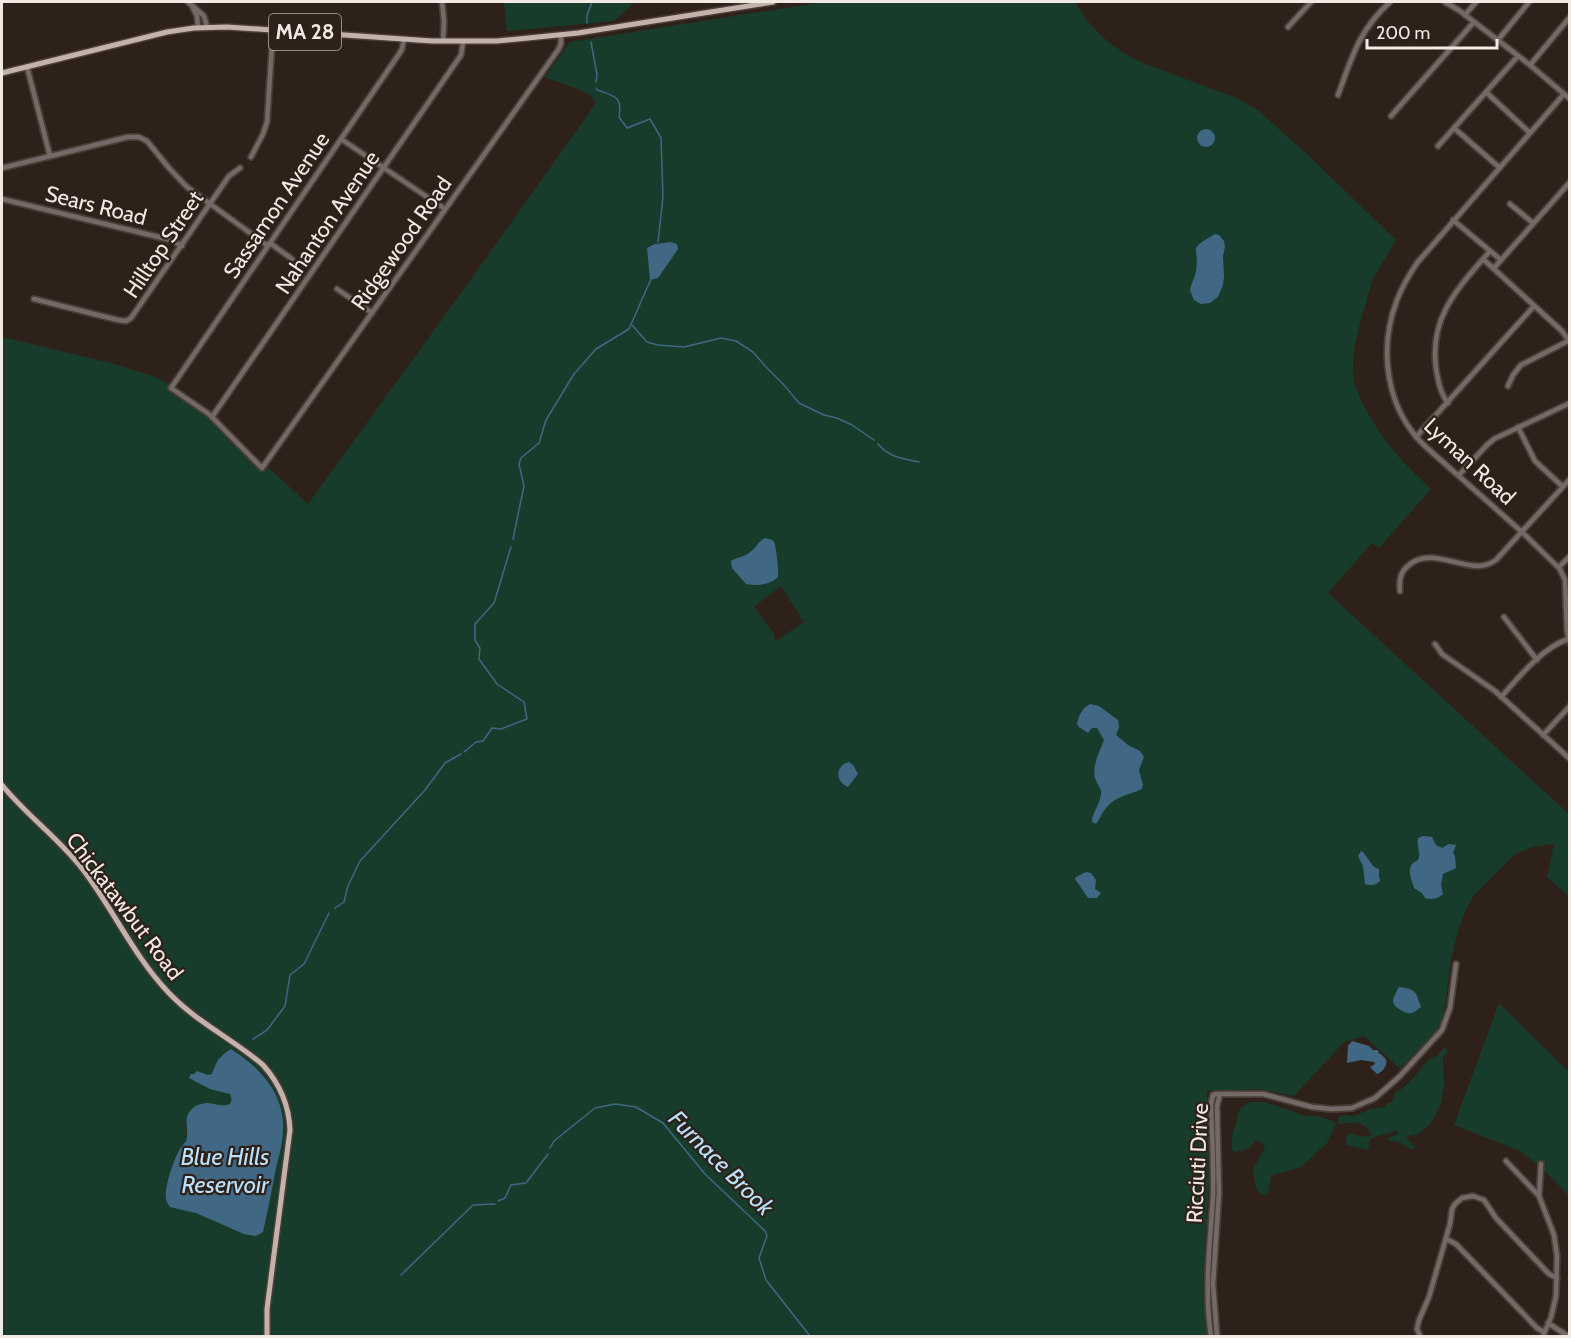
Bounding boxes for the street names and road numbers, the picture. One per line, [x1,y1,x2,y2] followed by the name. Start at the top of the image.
[269,14,341,50] road number: MA 28
[218,127,335,284] street label: Sassamon Avenue
[270,146,385,299] street label: Nahanton Avenue
[345,171,458,315] street label: Ridgewood Road
[42,180,149,231] street label: Sears Road
[118,185,209,303] street label: Hilltop Street
[1418,412,1521,511] street label: Lyman Road
[60,827,189,985] street label: Chickatawbut Road
[1181,1102,1214,1224] street label: Ricciuti Drive

